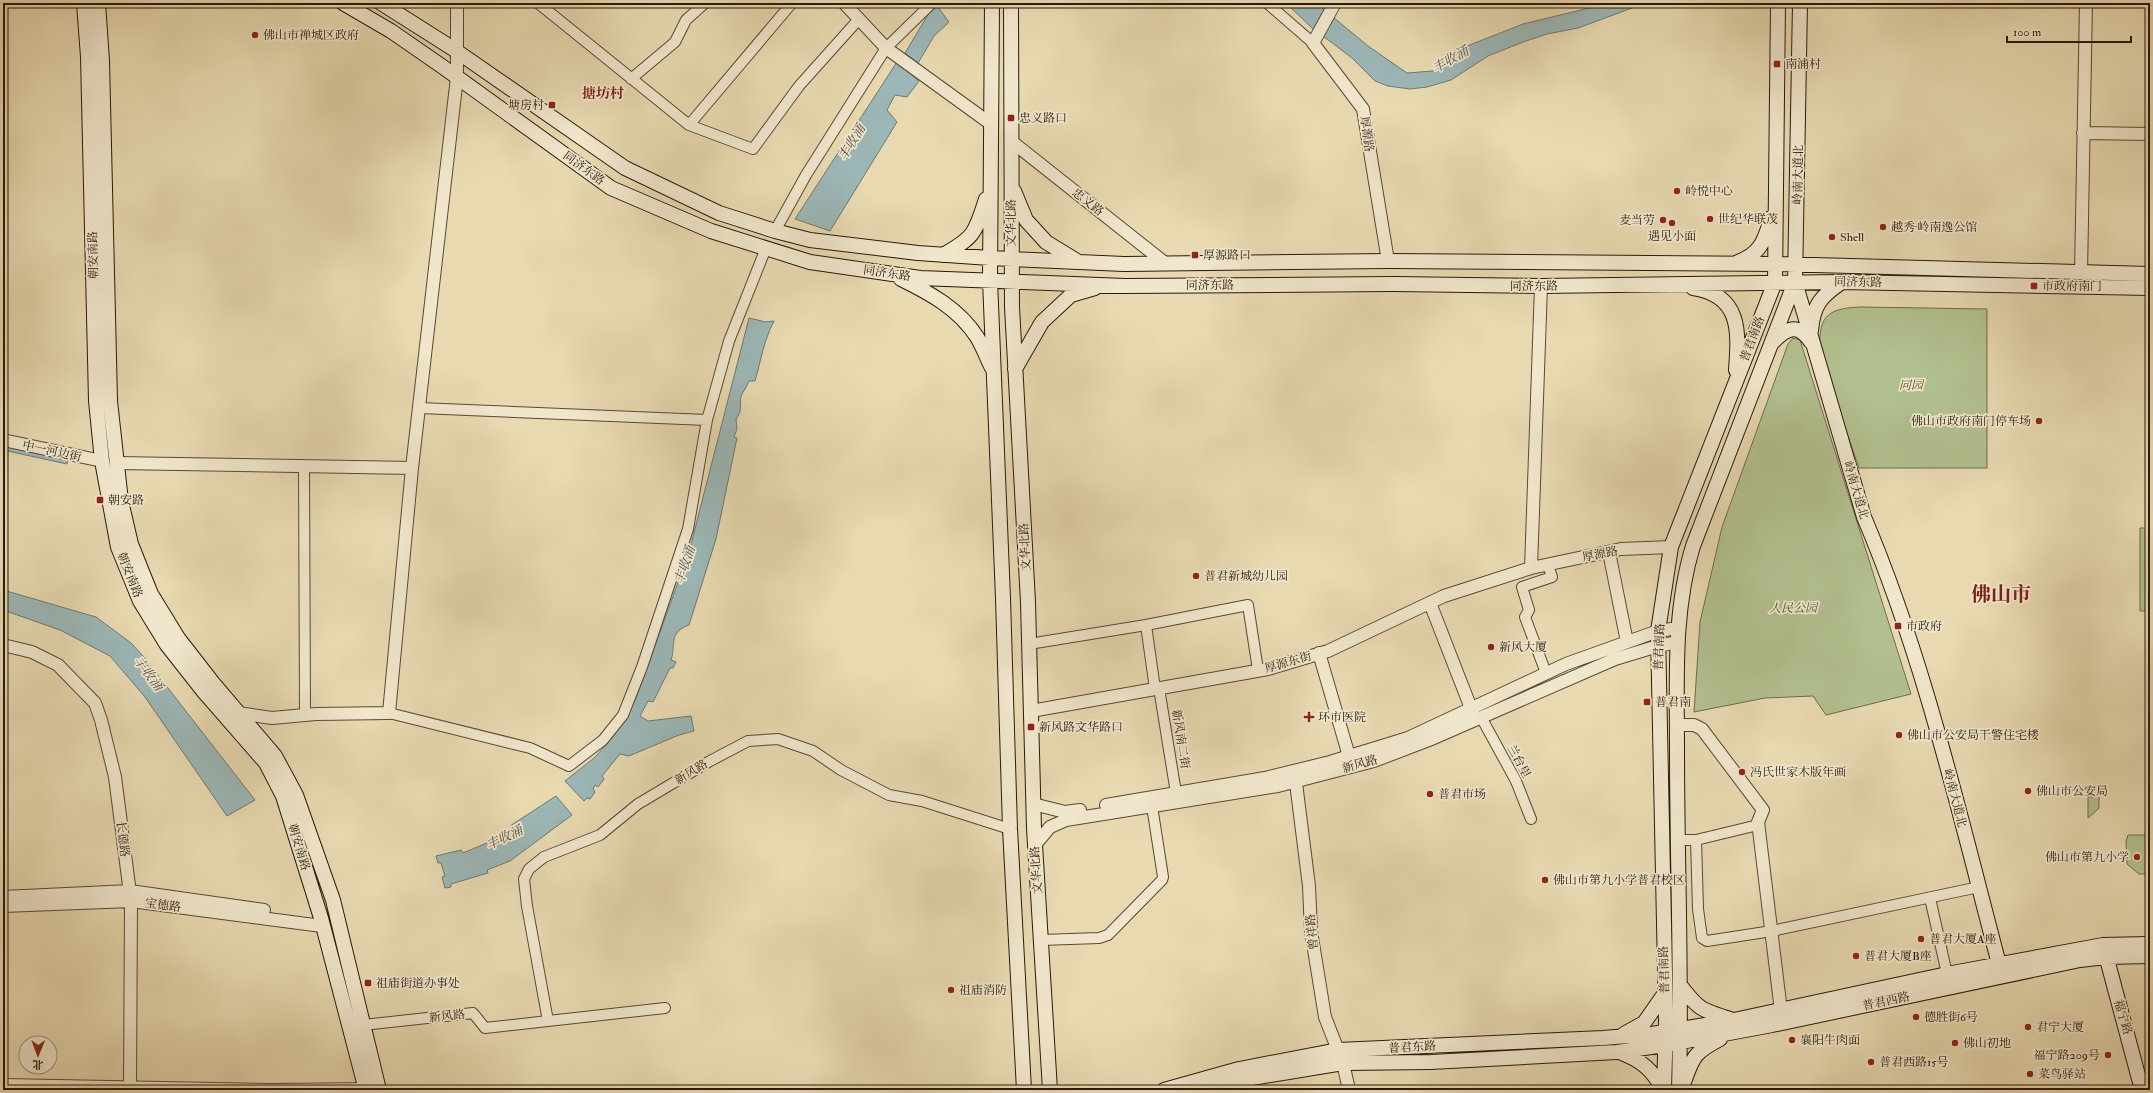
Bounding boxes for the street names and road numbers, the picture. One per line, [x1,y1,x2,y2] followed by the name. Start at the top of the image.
[1357,115,1376,153] street label: 厚源路
[1790,145,1807,205] street label: 岭南大道北
[560,148,608,189] street label: 同济东路
[1069,185,1106,219] street label: 忠义路
[1004,199,1019,247] street label: 文华北路
[86,231,101,279] street label: 朝安南路
[862,263,912,284] street label: 同济东路
[1834,275,1882,290] street label: 同济东路
[1186,278,1234,293] street label: 同济东路
[1510,279,1558,294] street label: 同济东路
[1737,314,1768,364] street label: 普君南路
[21,438,84,465] street label: 中一河边街
[1840,459,1871,521] street label: 岭南大道北
[1017,523,1034,571] street label: 文华北路
[1581,544,1619,565] street label: 厚源路
[114,550,145,600] street label: 朝安南路
[1651,623,1668,671] street label: 普君南路
[1263,648,1314,676] street label: 厚源东街
[1168,708,1193,771] street label: 新风南二街
[1503,742,1534,781] street label: 兰台里
[1341,752,1380,777] street label: 新风路
[672,757,711,788] street label: 新风路
[1940,767,1970,829] street label: 岭南大道北
[113,820,132,858] street label: 长德路
[284,822,313,872] street label: 朝安南路
[1027,845,1046,894] street label: 文华北路
[144,896,182,915] street label: 宝德路
[1303,913,1322,951] street label: 曾祥路
[1656,946,1673,994] street label: 普君南路
[1861,989,1911,1014] street label: 普君西路
[2110,998,2135,1037] street label: 福宁路
[428,1007,466,1026] street label: 新风路
[1388,1039,1436,1056] street label: 普君东路

